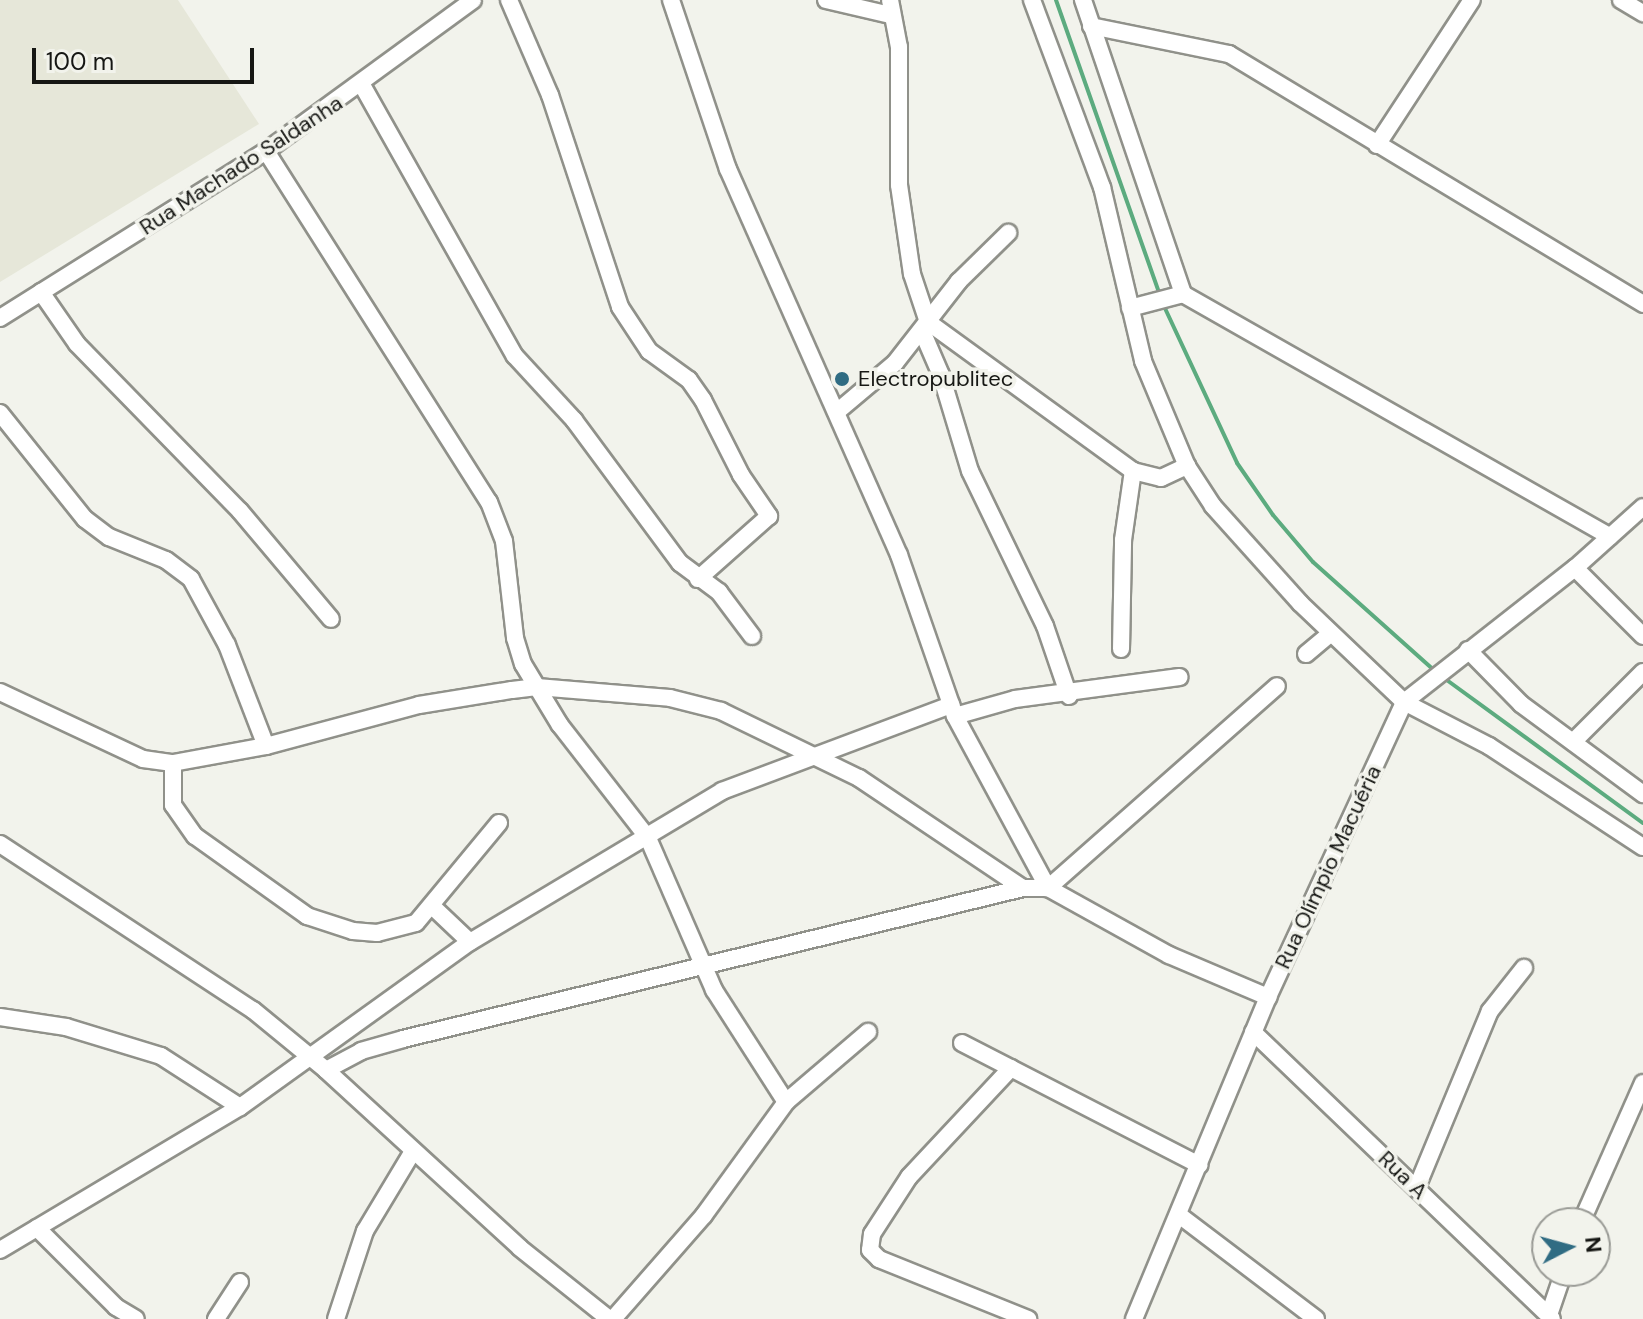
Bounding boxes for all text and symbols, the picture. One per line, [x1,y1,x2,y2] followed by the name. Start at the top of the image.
[36,32,258,82] scale bar
[46,46,114,77] text: 100 m
[135,90,347,240] street label: Rua Machado Saldanha
[858,366,1013,392] place label: Electropublitec
[833,370,851,388] marker: Electropublitec
[1269,761,1387,973] street label: Rua Olímpio Macuéria
[1373,1145,1433,1205] street label: Rua A
[1531,1207,1611,1287] north arrow
[1578,1235,1609,1254] text: N

